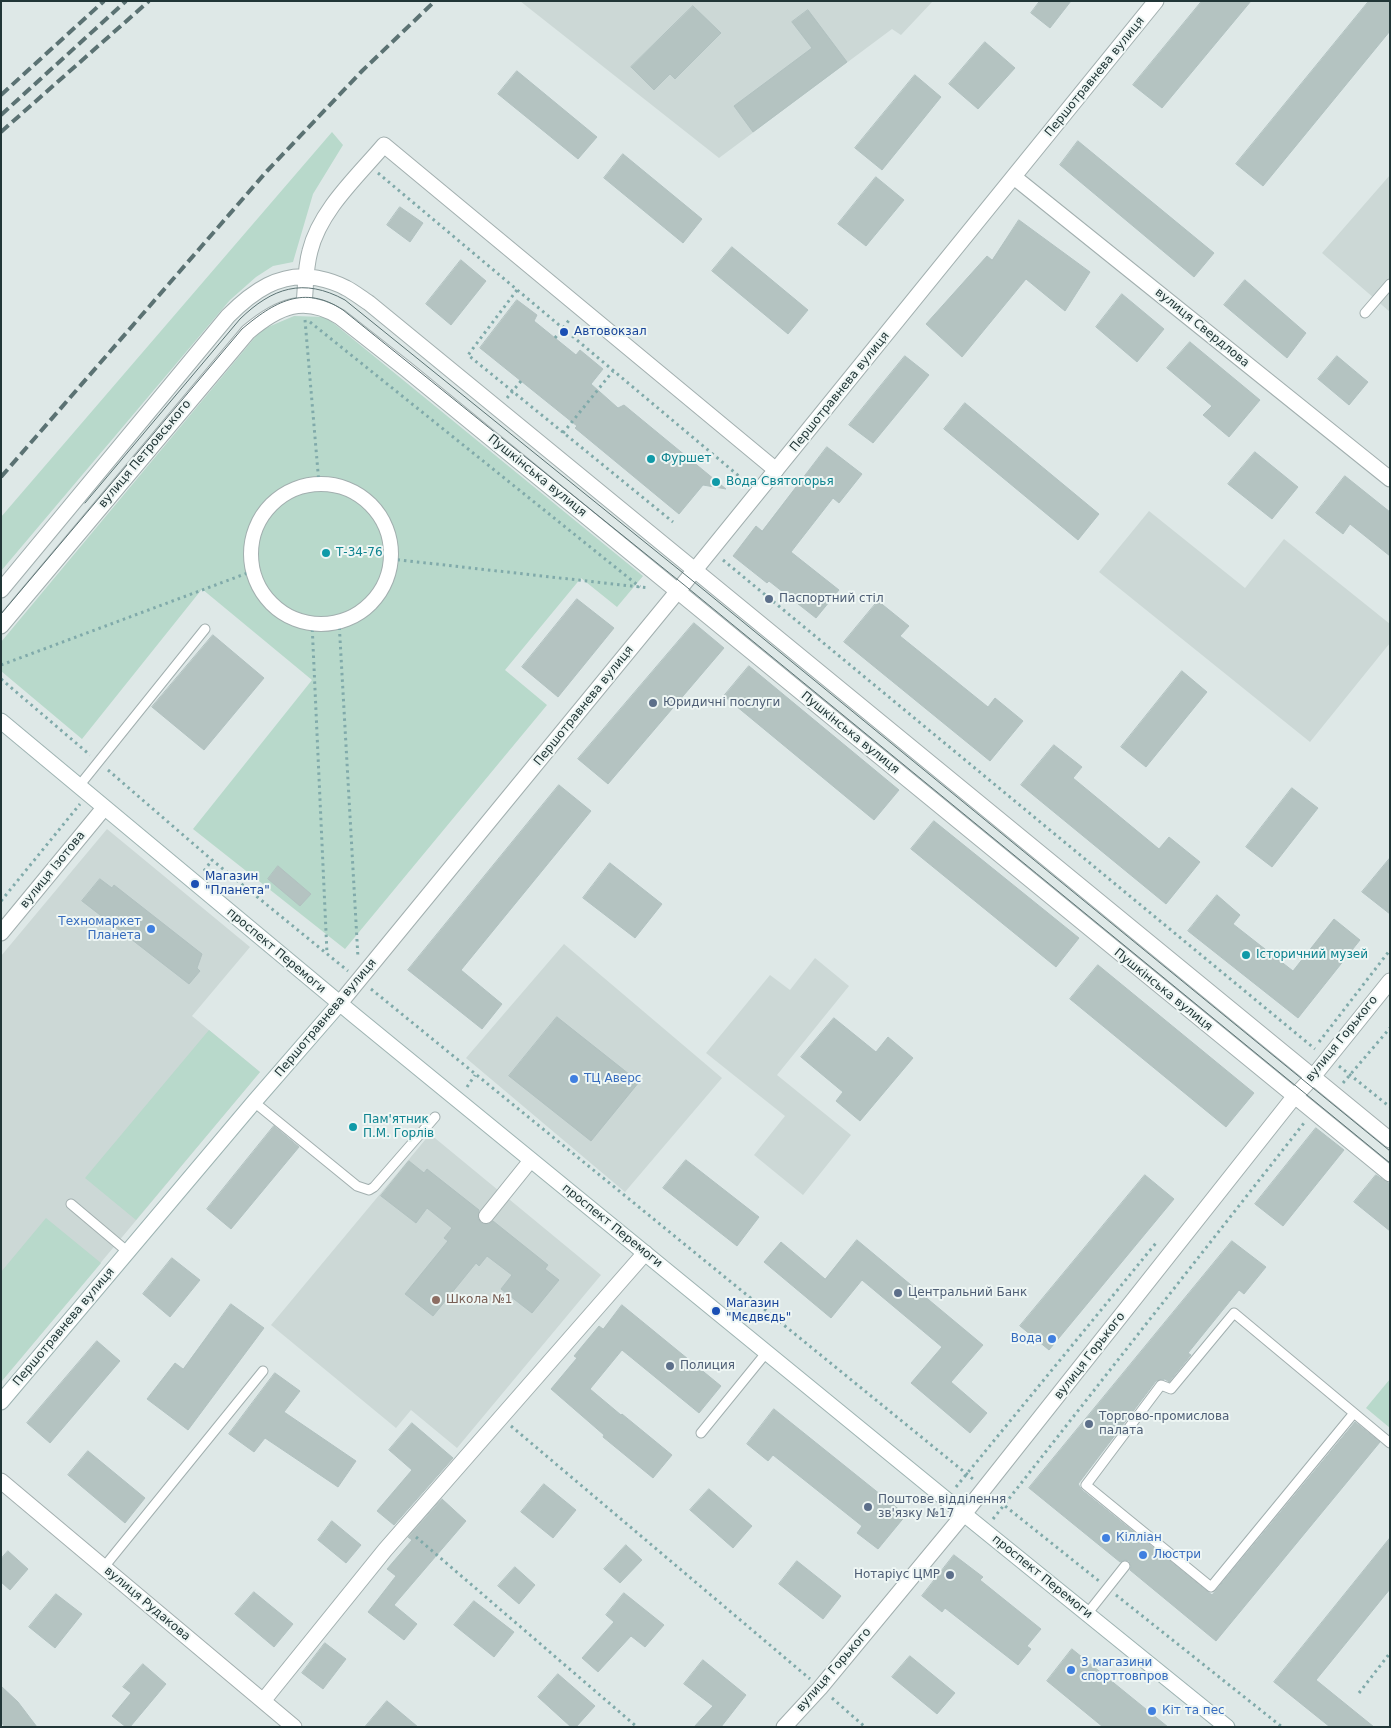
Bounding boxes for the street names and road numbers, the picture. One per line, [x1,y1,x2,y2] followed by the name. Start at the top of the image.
[1042,14,1148,140] street label: Першотравнева вулиця
[1152,286,1252,370] street label: вулиця Свердлова
[787,329,893,455] street label: Першотравнева вулиця
[96,397,194,511] street label: вулиця Петровського
[485,432,589,520] street label: Пушкінська вулиця
[531,643,637,769] street label: Першотравнева вулиця
[798,689,902,777] street label: Пушкінська вулиця
[18,829,88,911] street label: вулиця Ізотова
[224,905,328,997] street label: проспект Перемоги
[1111,946,1215,1034] street label: Пушкінська вулиця
[272,956,380,1080] street label: Першотравнева вулиця
[1303,993,1381,1085] street label: вулиця Горького
[559,1181,665,1271] street label: проспект Перемоги
[10,1265,118,1389] street label: Першотравнева вулиця
[1052,1310,1128,1402] street label: вулиця Горького
[989,1532,1095,1622] street label: проспект Перемоги
[101,1564,193,1644] street label: вулиця Рудакова
[794,1625,874,1715] street label: вулиця Горького

